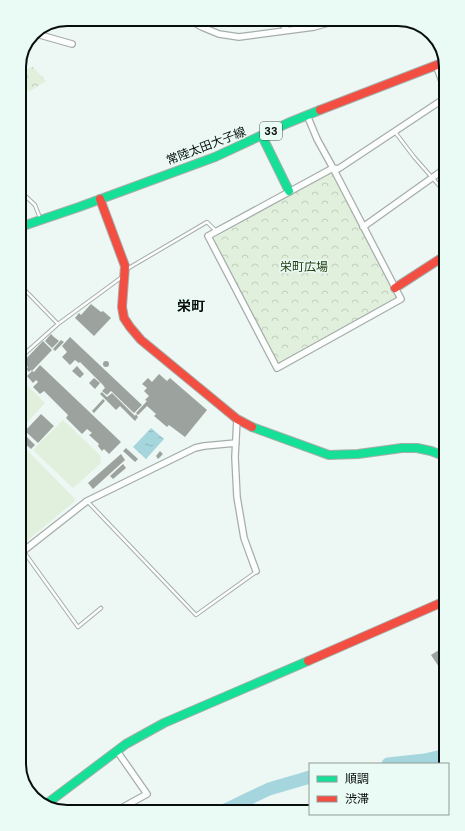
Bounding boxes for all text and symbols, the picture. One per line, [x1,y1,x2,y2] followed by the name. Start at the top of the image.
[260,122,282,140] road number: 33
[164,123,248,169] street label: 常陸太田大子線
[280,259,328,275] park label: 栄町広場
[177,297,205,315] district label: 栄町
[309,763,449,815] legend
[345,771,369,787] text: 順調
[345,791,369,807] text: 渋滞

